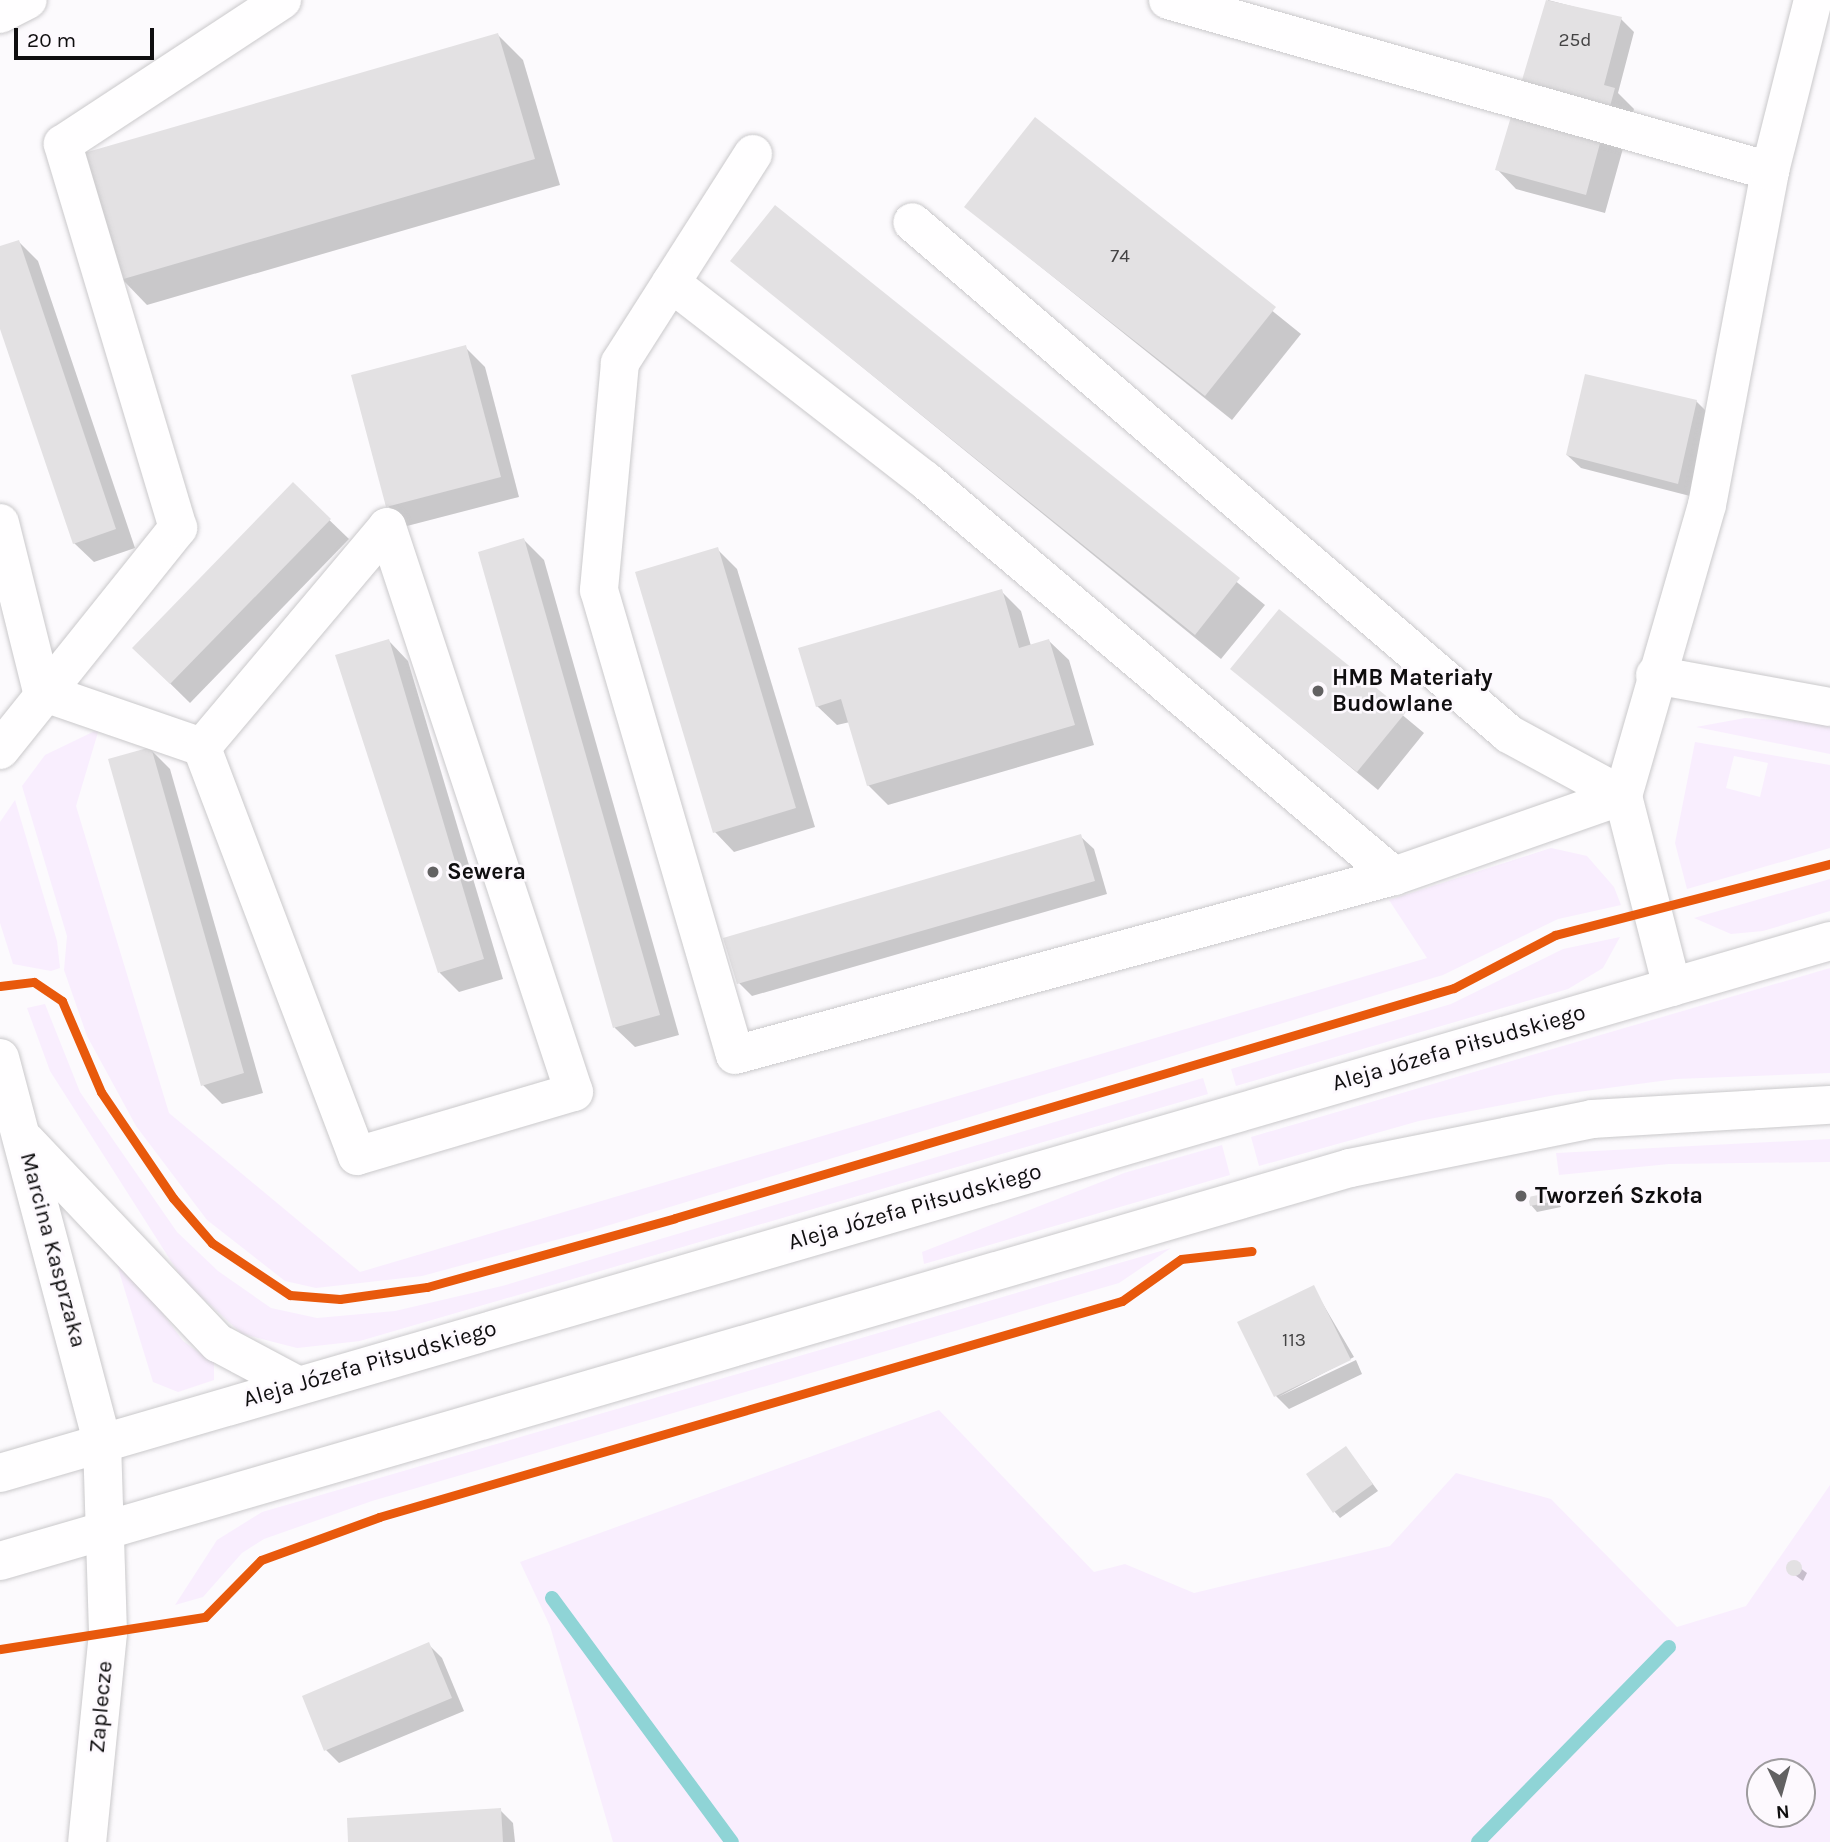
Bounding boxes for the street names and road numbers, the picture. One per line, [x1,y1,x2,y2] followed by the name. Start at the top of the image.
[1329,999,1589,1097] street label: Aleja Józefa Piłsudskiego
[14,1149,92,1351] street label: Marcina Kasprzaka
[785,1158,1045,1256] street label: Aleja Józefa Piłsudskiego
[240,1315,500,1413] street label: Aleja Józefa Piłsudskiego
[83,1660,119,1754] street label: Zaplecze

